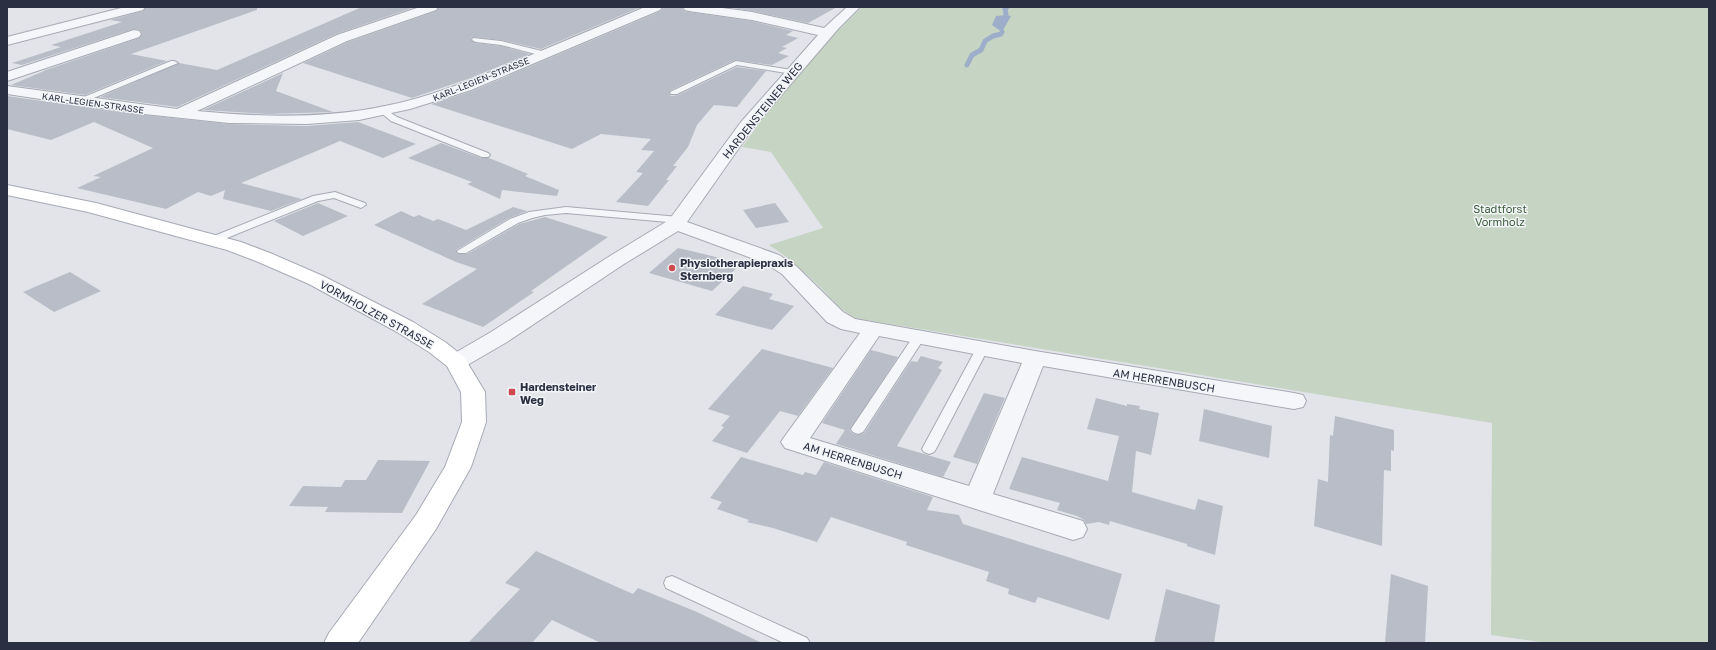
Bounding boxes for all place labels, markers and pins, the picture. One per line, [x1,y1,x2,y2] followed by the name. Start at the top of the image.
[680,256,793,282] place label: Physiotherapiepraxis Sternberg
[667,263,677,273] marker: Physiotherapiepraxis Sternberg
[520,380,597,406] place label: Hardensteiner Weg
[507,387,517,397] marker: Hardensteiner Weg

